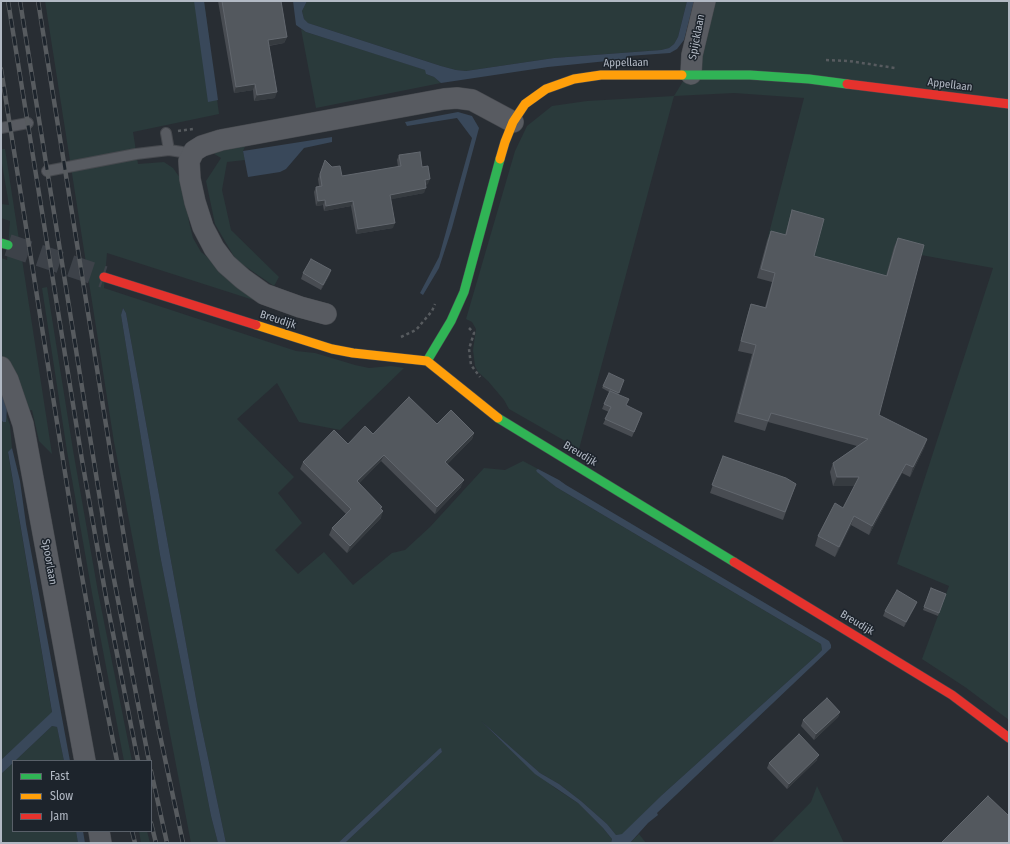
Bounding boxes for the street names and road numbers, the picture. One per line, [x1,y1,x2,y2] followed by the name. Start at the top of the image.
[686,13,708,61] street label: Spijcklaan
[603,56,649,70] street label: Appellaan
[927,76,973,94] street label: Appellaan
[258,308,298,332] street label: Breudijk
[561,439,599,469] street label: Breudijk
[38,538,60,586] street label: Spoorlaan
[838,608,876,638] street label: Breudijk

